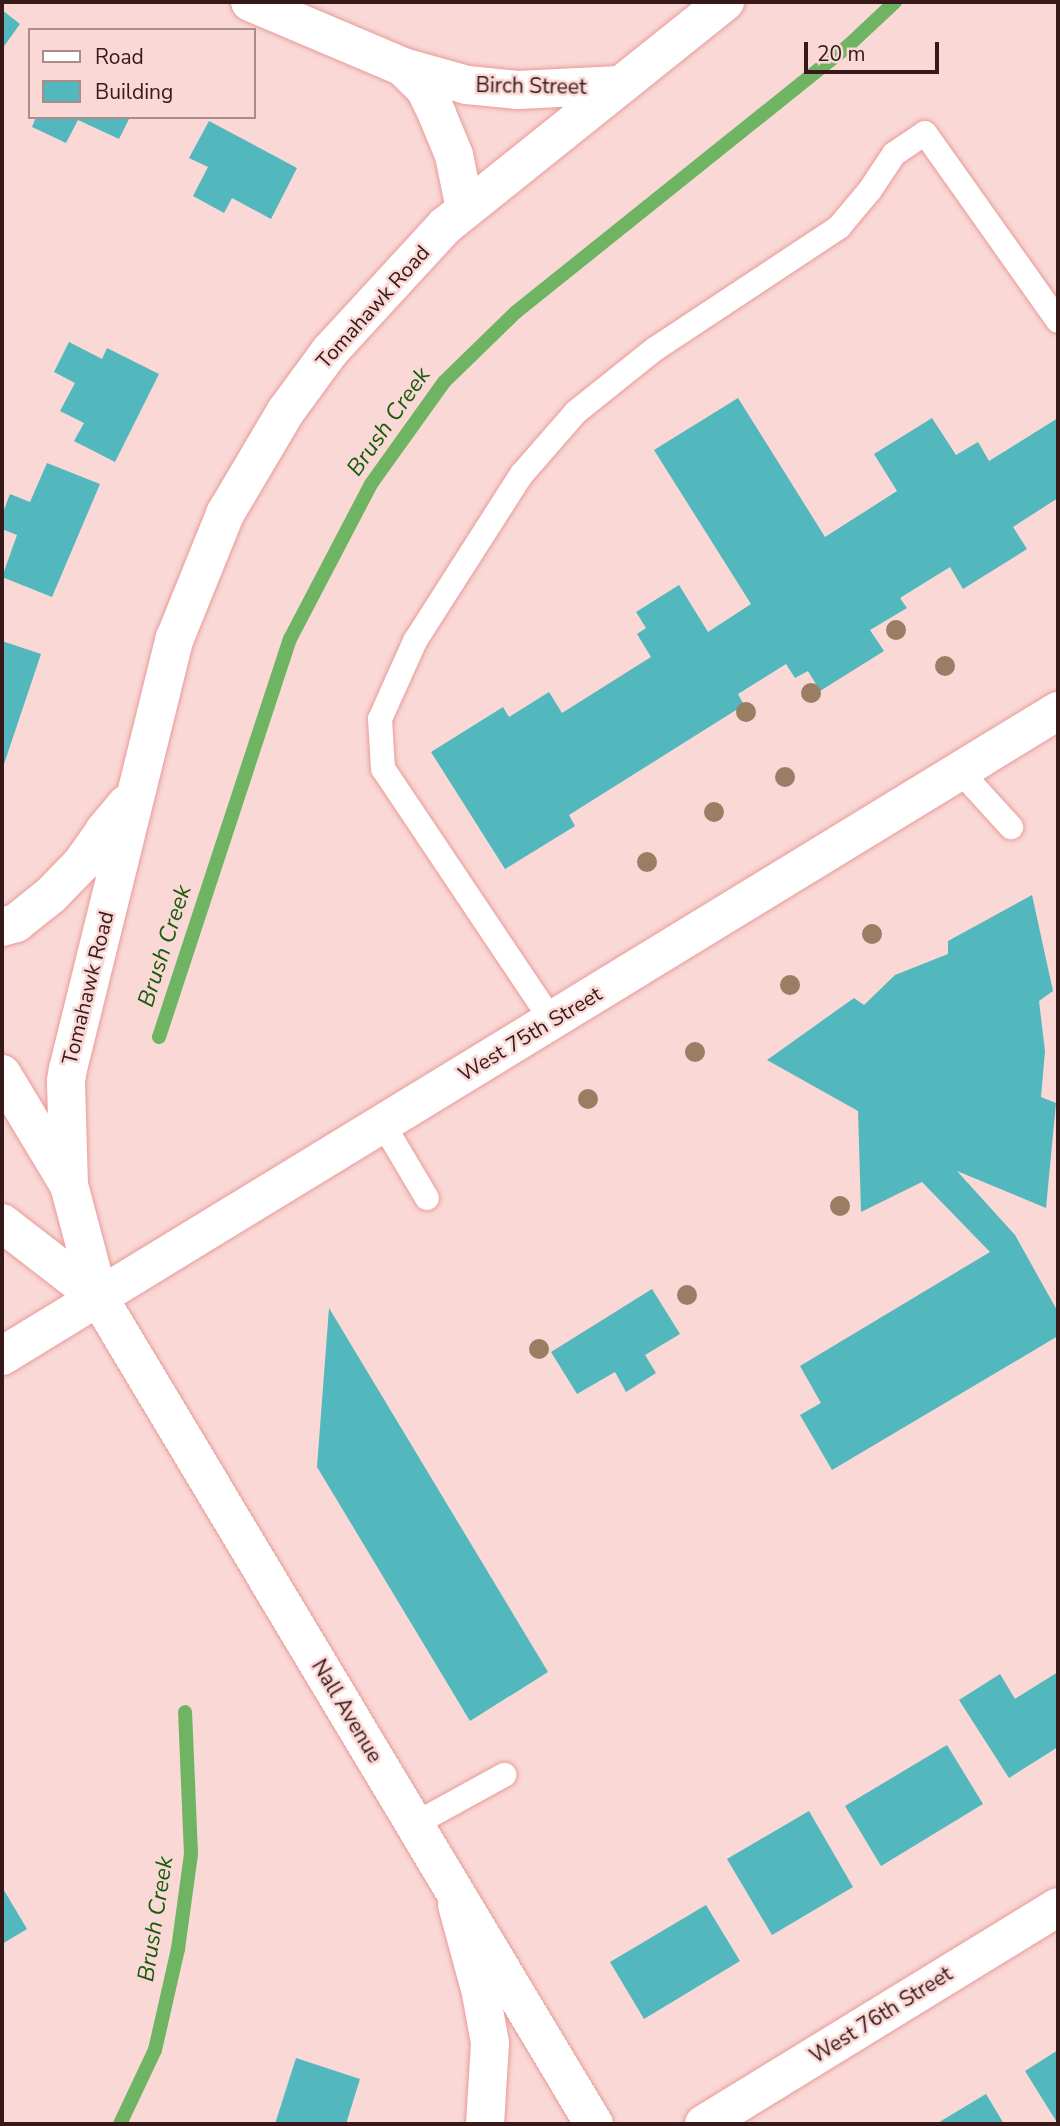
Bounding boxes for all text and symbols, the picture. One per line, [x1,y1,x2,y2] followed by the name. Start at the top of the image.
[28,28,256,119] legend
[808,28,943,72] scale bar
[817,40,866,68] text: 20 m
[95,43,144,71] text: Road
[475,72,587,100] street label: Birch Street
[95,78,173,106] text: Building
[311,240,435,374] street label: Tomahawk Road
[341,362,437,482] water label: Brush Creek
[132,882,198,1010] water label: Brush Creek
[57,909,119,1067] street label: Tomahawk Road
[454,981,606,1087] street label: West 75th Street
[306,1655,388,1767] street label: Nall Avenue
[132,1854,180,1984] water label: Brush Creek
[805,1961,957,2069] street label: West 76th Street

